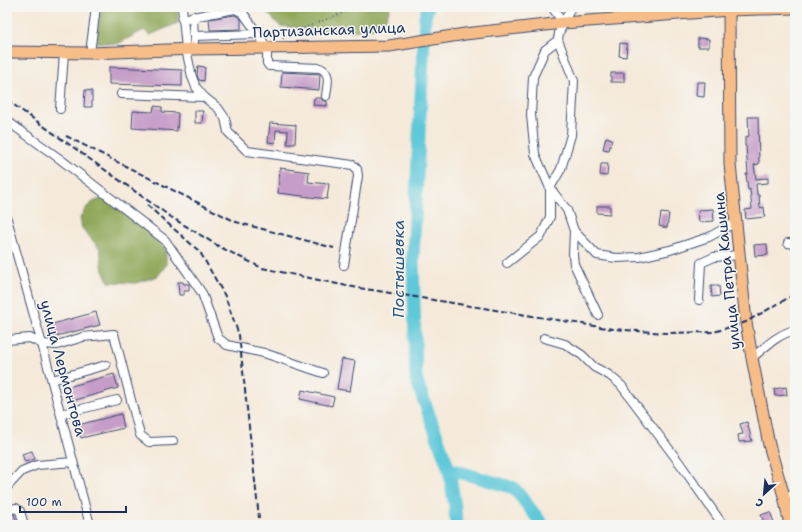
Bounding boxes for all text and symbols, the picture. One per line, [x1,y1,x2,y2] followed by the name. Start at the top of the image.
[252,17,406,43] street label: Партизанская улица
[709,190,745,351] street label: улица Петра Кашина
[388,220,409,318] water label: Постышевка
[35,298,91,439] street label: улица Лермонтова
[744,474,784,514] north arrow
[20,488,126,514] scale bar
[26,494,62,510] text: 100 m
[753,494,766,511] text: С

